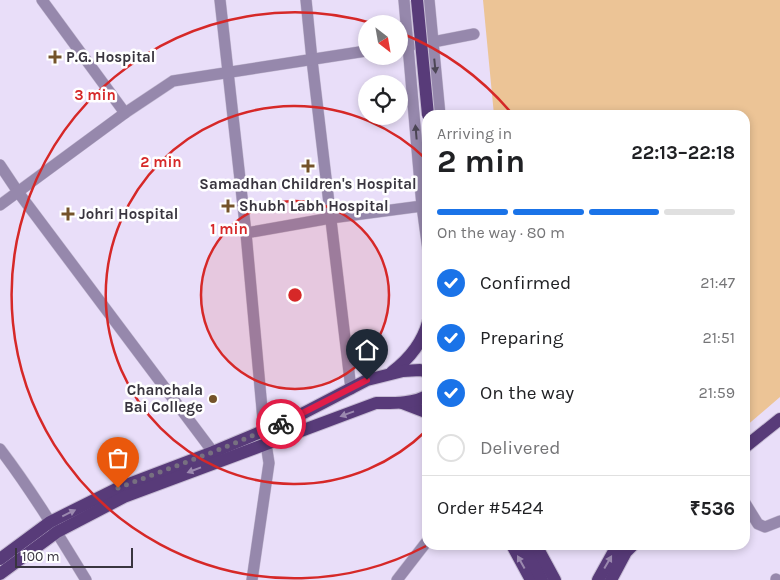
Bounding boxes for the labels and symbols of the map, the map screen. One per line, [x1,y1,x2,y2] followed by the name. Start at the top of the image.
[358,15,408,65] north arrow
[66,48,155,66] place label: P.G. Hospital
[48,50,62,64] marker: P.G. Hospital
[432,58,440,74] one-way arrow
[74,86,116,104] text: 3 min
[412,123,420,139] one-way arrow
[140,153,182,171] text: 2 min
[301,159,315,173] marker: Samadhan Children's Hospital
[199,175,417,193] place label: Samadhan Children's Hospital
[239,197,389,215] place label: Shubh Labh Hospital
[221,199,235,213] marker: Shubh Labh Hospital
[79,205,178,223] place label: Johri Hospital
[61,207,75,221] marker: Johri Hospital
[210,220,248,238] text: 1 min
[286,286,304,304] centre of rings
[346,329,388,380] pin
[124,381,203,416] place label: Chanchala Bai College
[207,393,219,405] marker: Chanchala Bai College
[256,399,306,449] courier
[339,410,354,418] one-way arrow
[97,437,139,488] pin
[187,467,202,474] one-way arrow
[62,509,76,517] one-way arrow
[15,545,132,568] scale bar
[604,555,613,568] one-way arrow
[517,556,526,569] one-way arrow

